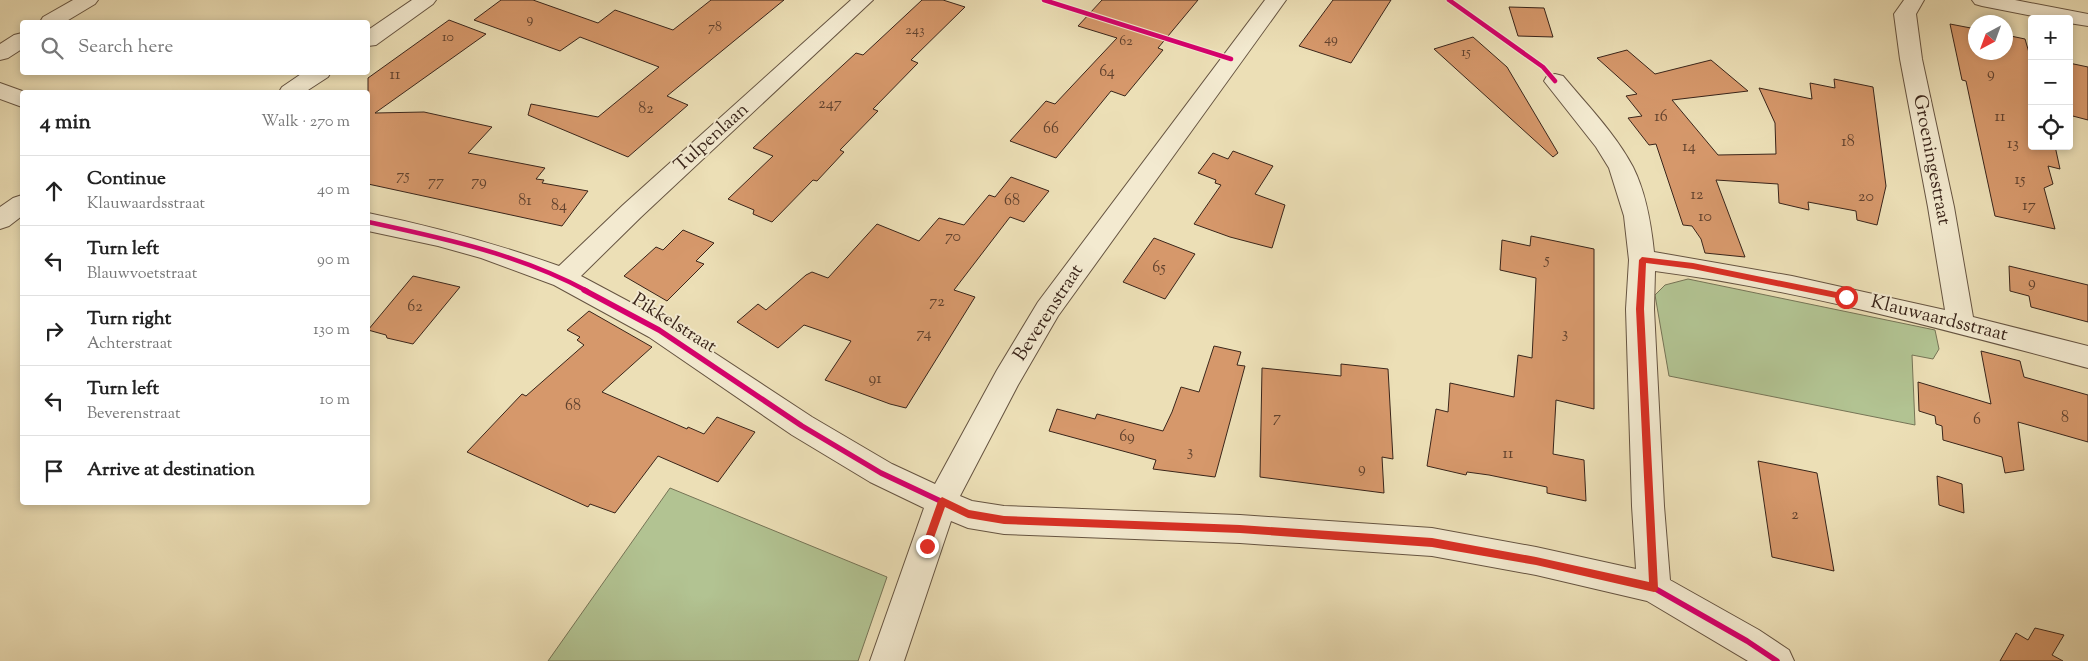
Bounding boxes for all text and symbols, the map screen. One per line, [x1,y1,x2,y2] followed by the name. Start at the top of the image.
[527,10,534,30] house number: 9
[1968,15,2013,60] north arrow
[2028,15,2073,150] map controls
[2028,15,2073,60] button: +
[708,18,722,38] house number: 78
[20,20,370,75] search box
[905,21,925,41] house number: 243
[442,28,454,48] house number: 10
[1324,30,1338,50] house number: 49
[1119,32,1133,52] house number: 62
[38,34,66,62] icon: search
[78,34,173,61] text: Search here
[1461,43,1471,63] house number: 15
[2028,60,2073,105] button: −
[1099,61,1115,84] house number: 64
[1987,63,1995,86] house number: 9
[390,64,401,87] house number: 11
[1905,92,1957,228] street label: Groeningestraat
[818,93,842,116] house number: 247
[669,97,755,179] street label: Tulpenlaan
[638,98,654,121] house number: 82
[2028,105,2073,150] button: locate
[1654,106,1668,129] house number: 16
[1995,106,2006,129] house number: 11
[40,108,91,138] text: 4 min
[261,111,350,134] text: Walk · 270 m
[1043,118,1059,141] house number: 66
[1841,131,1855,154] house number: 18
[2007,133,2019,156] house number: 13
[1682,136,1696,159] house number: 14
[396,165,410,188] house number: 75
[87,166,166,193] text: Continue
[2015,169,2026,192] house number: 15
[428,171,444,194] house number: 77
[471,171,487,194] house number: 79
[40,177,68,205] icon: ahead
[317,179,350,202] text: 40 m
[1691,184,1704,207] house number: 12
[1858,186,1874,209] house number: 20
[518,190,532,213] house number: 81
[1004,190,1020,213] house number: 68
[87,193,205,216] text: Klauwaardsstraat
[551,195,567,218] house number: 84
[2022,195,2036,218] house number: 17
[1698,206,1712,229] house number: 10
[945,226,961,249] house number: 70
[87,236,159,263] text: Turn left
[40,247,68,275] icon: left
[317,249,350,272] text: 90 m
[1543,249,1550,272] house number: 5
[1152,257,1166,280] house number: 65
[1007,259,1091,367] street label: Beverenstraat
[87,263,197,286] text: Blauwvoetstraat
[2028,272,2036,295] house number: 9
[1835,286,1858,309] route start
[626,287,722,361] street label: Pikkelstraat
[1868,289,2011,349] street label: Klauwaardsstraat
[929,291,945,314] house number: 72
[407,296,423,319] house number: 62
[87,306,171,333] text: Turn right
[40,317,68,345] icon: right
[313,319,350,342] text: 130 m
[917,323,932,346] house number: 74
[1562,323,1568,346] house number: 3
[87,333,172,356] text: Achterstraat
[868,368,882,391] house number: 91
[87,376,159,403] text: Turn left
[40,387,68,415] icon: left
[320,389,350,412] text: 10 m
[565,395,581,418] house number: 68
[87,403,180,426] text: Beverenstraat
[1273,407,1281,430] house number: 7
[2061,407,2069,430] house number: 8
[1973,409,1981,432] house number: 6
[1119,426,1135,449] house number: 69
[1187,441,1193,464] house number: 3
[1503,443,1514,466] house number: 11
[40,457,68,485] icon: arrive
[87,457,255,484] text: Arrive at destination
[1358,458,1366,481] house number: 9
[1791,504,1799,527] house number: 2
[916,535,939,558] route end

